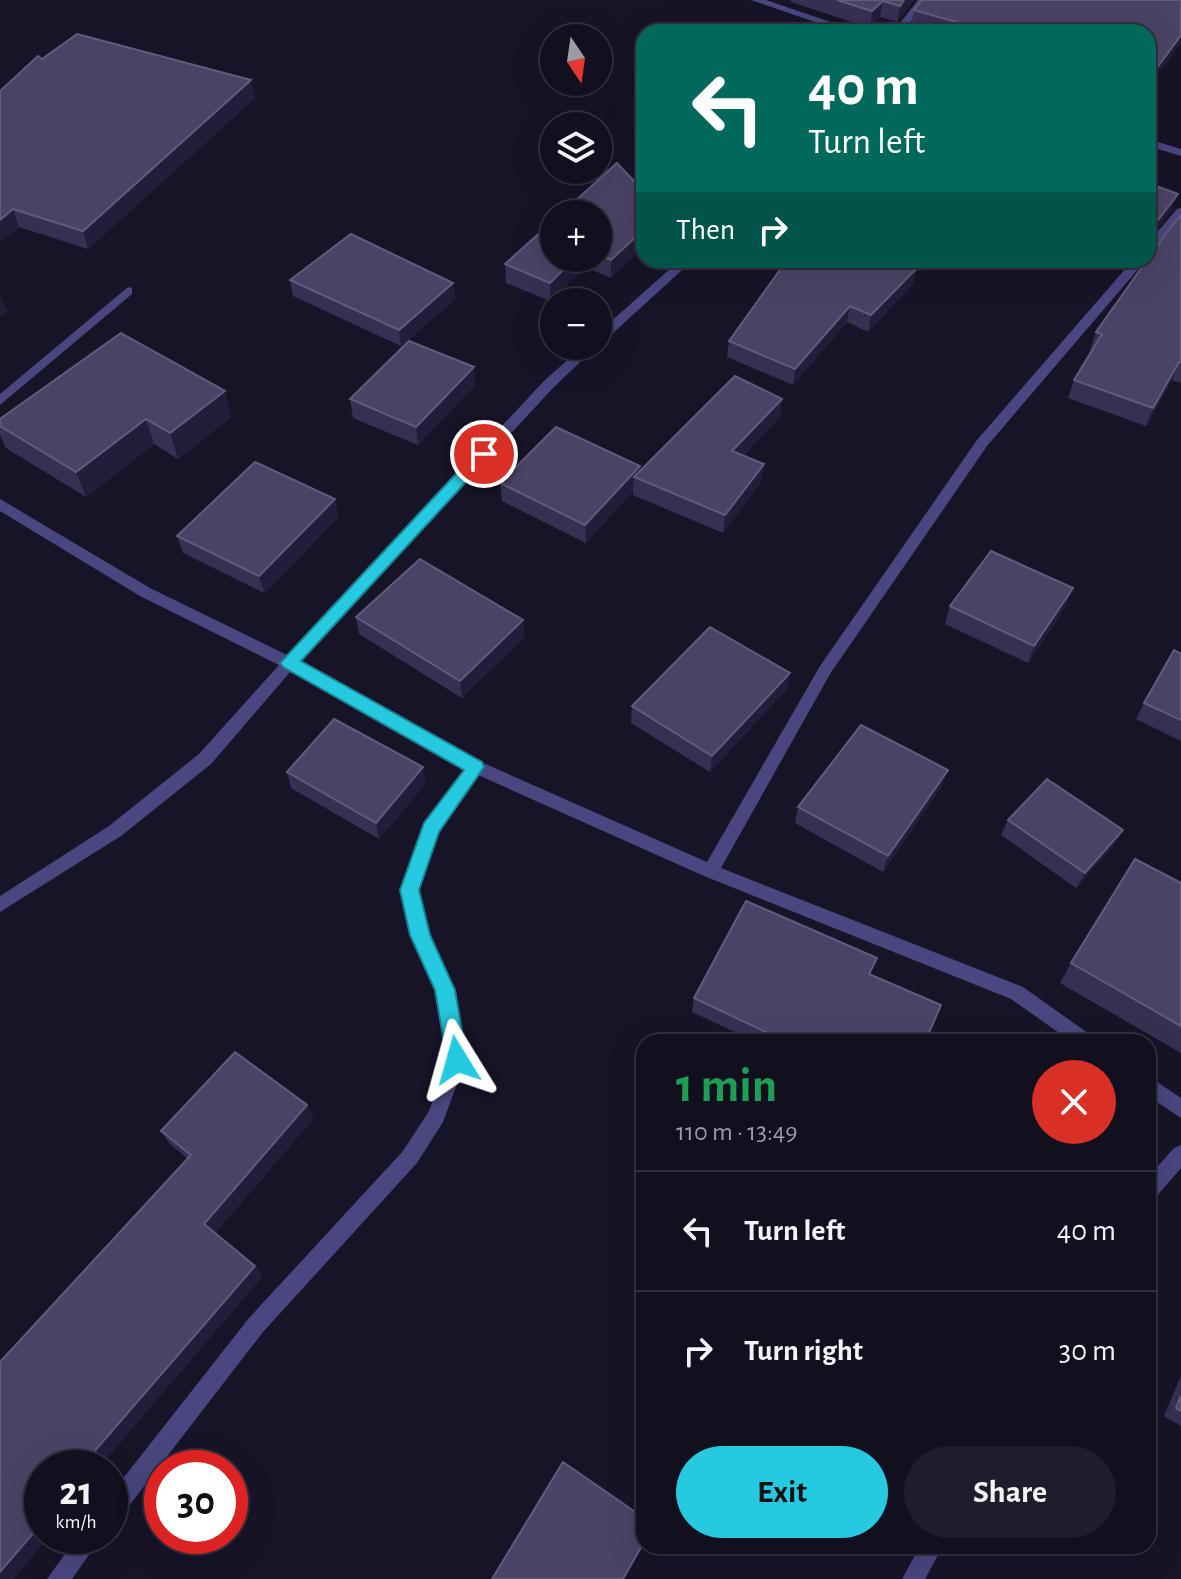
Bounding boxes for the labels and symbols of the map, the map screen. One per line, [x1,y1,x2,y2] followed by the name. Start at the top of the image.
[540,24,612,96] north arrow
[450,420,518,488] pin
[415,1018,499,1102] position arrow
[144,1450,248,1554] speed limit sign: 30

